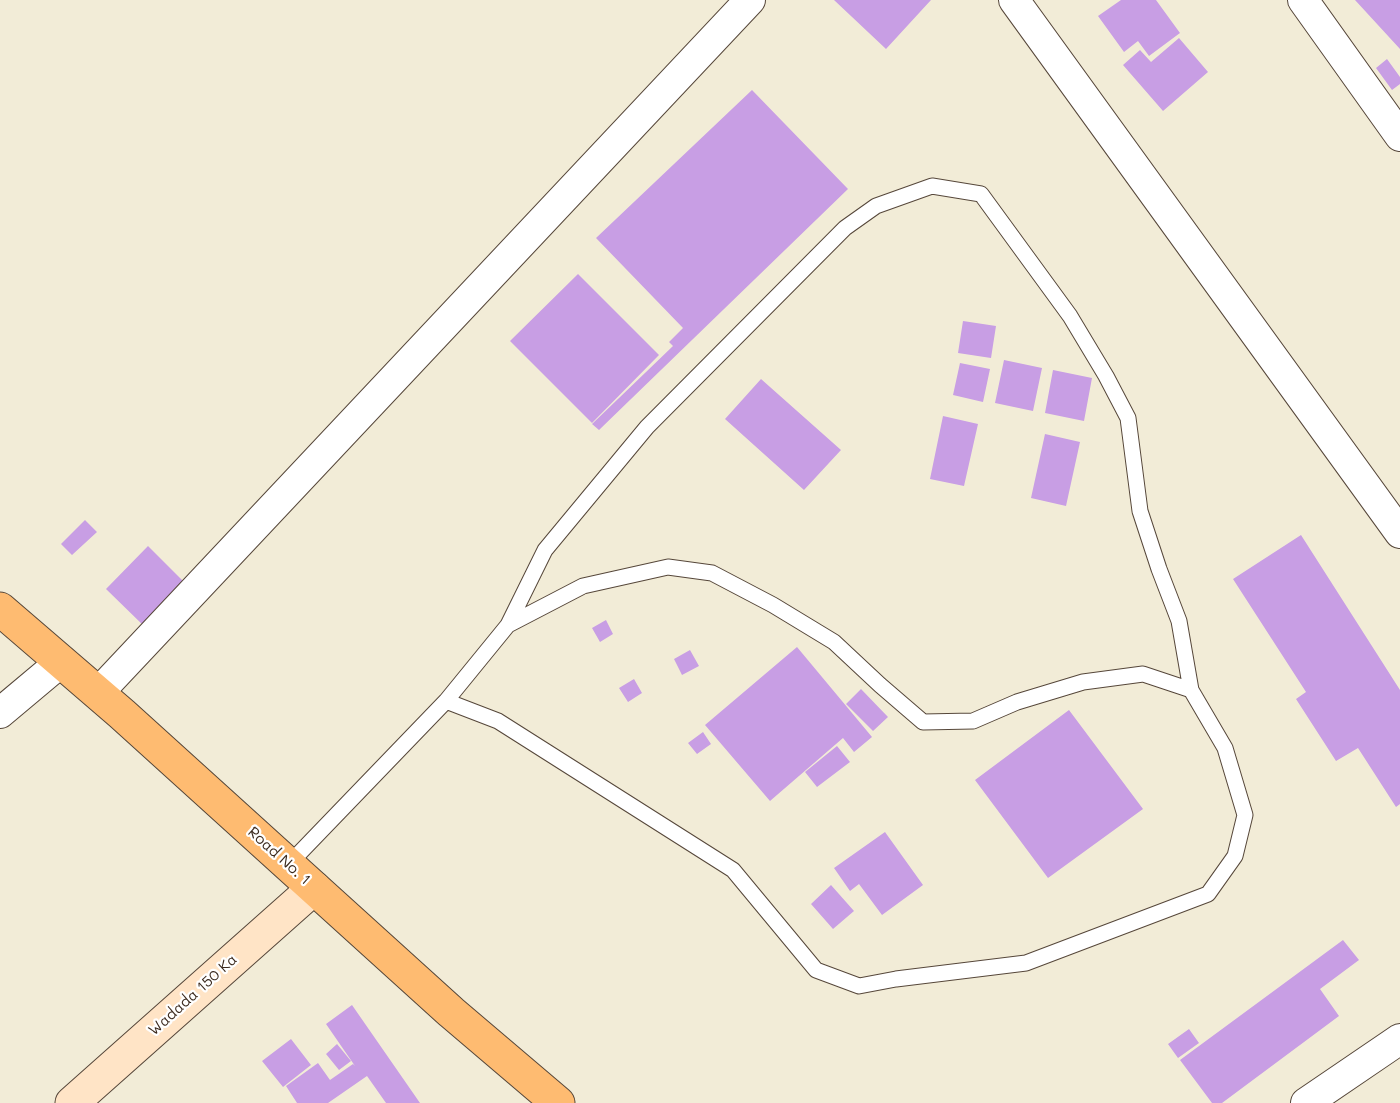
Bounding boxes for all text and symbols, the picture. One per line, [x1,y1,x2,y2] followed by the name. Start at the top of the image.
[244,823,314,889] street label: Road No. 1
[145,951,241,1039] street label: Wadada 150 Ka

